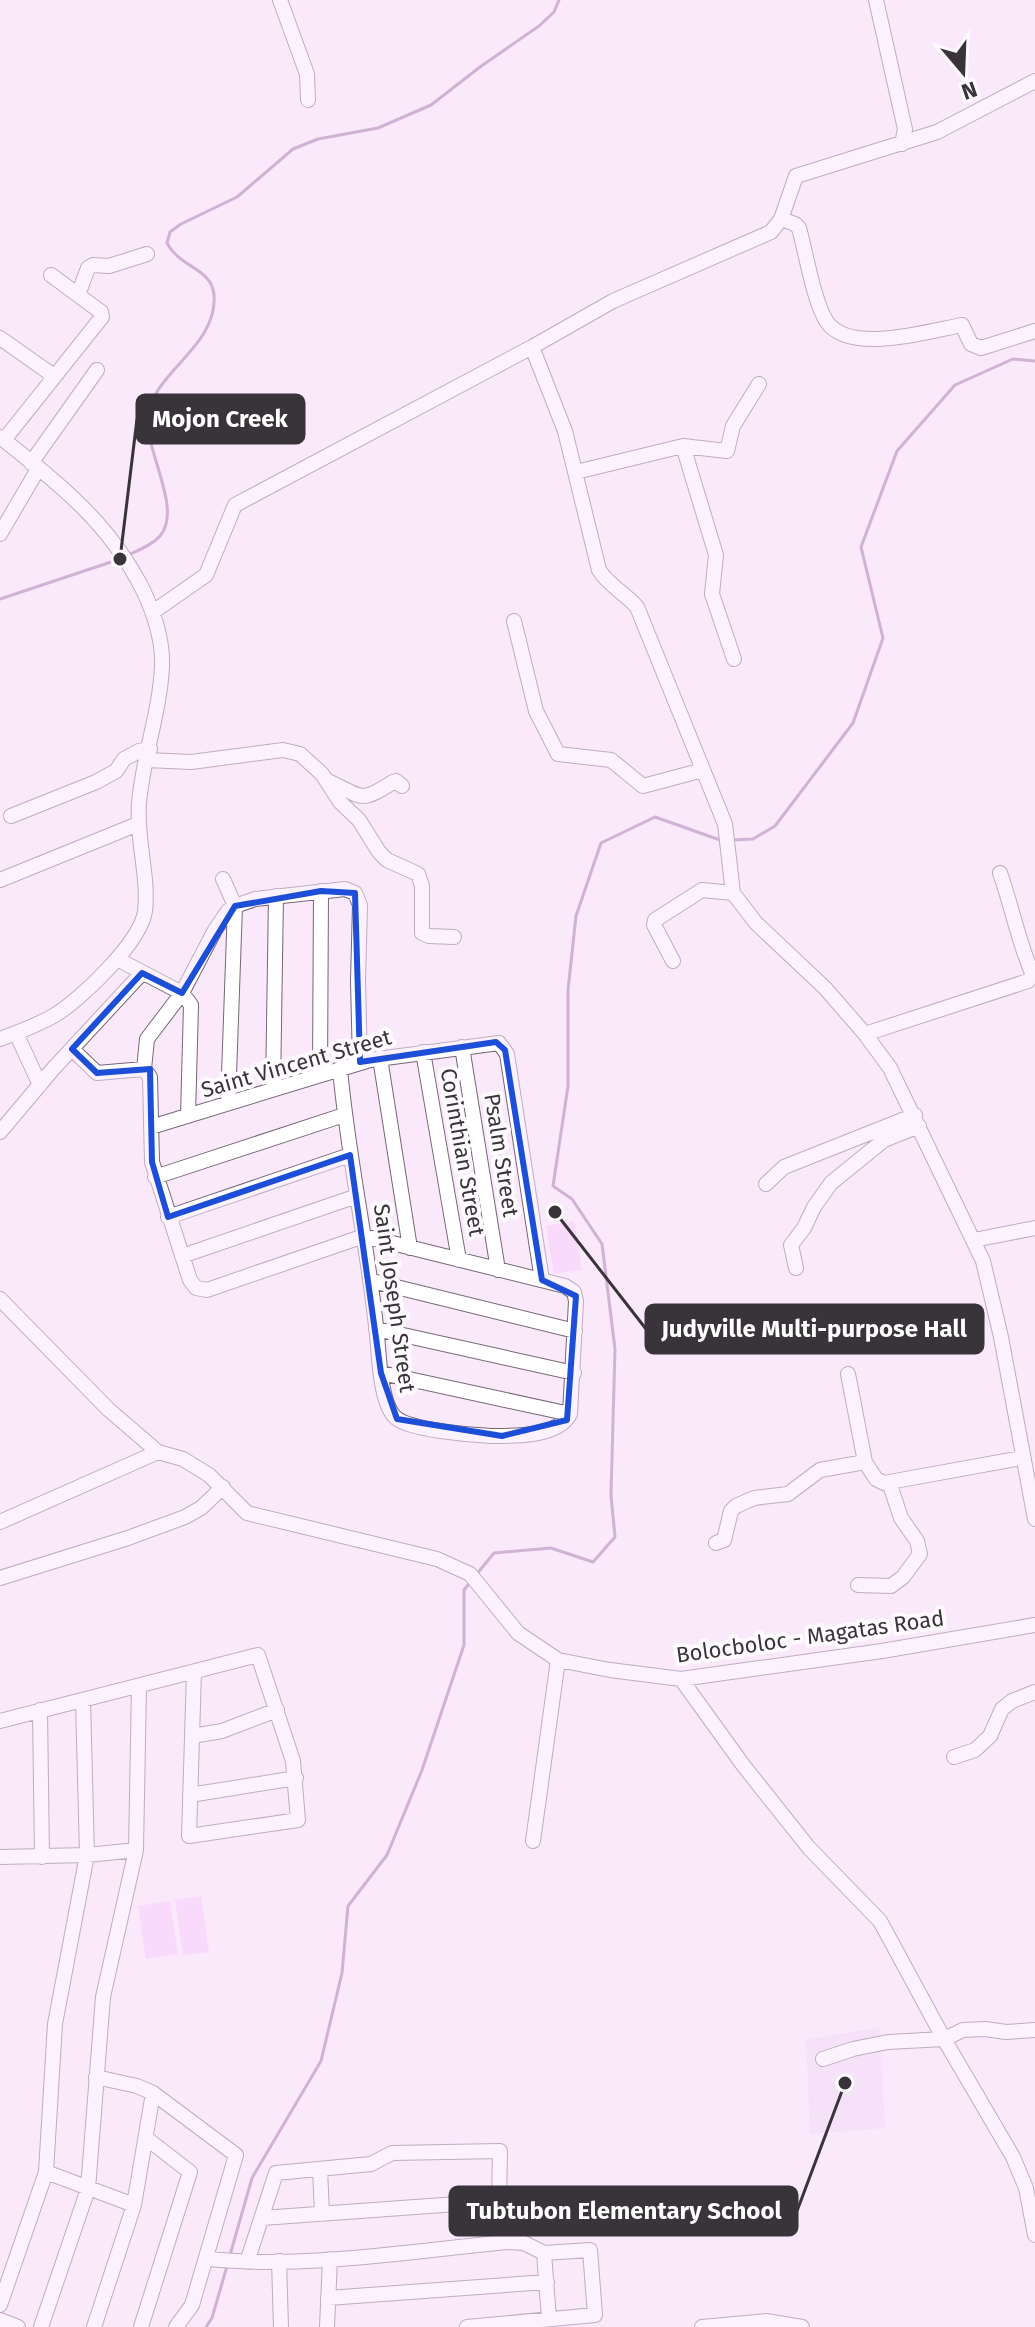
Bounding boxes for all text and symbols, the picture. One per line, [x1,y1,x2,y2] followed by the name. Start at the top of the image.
[923,32,1003,112] north arrow
[958,75,981,106] text: N
[137,395,304,443] callout: Mojon Creek
[152,405,288,433] text: Mojon Creek
[198,1023,394,1104] street label: Saint Vincent Street
[434,1066,491,1238] street label: Corinthian Street
[478,1091,525,1219] street label: Psalm Street
[368,1202,421,1394] street label: Saint Joseph Street
[646,1305,983,1353] callout: Judyville Multi-purpose Hall
[660,1315,968,1343] text: Judyville Multi-purpose Hall
[674,1604,946,1669] street label: Bolocboloc - Magatas Road
[450,2187,797,2235] callout: Tubtubon Elementary School
[466,2197,782,2225] text: Tubtubon Elementary School

